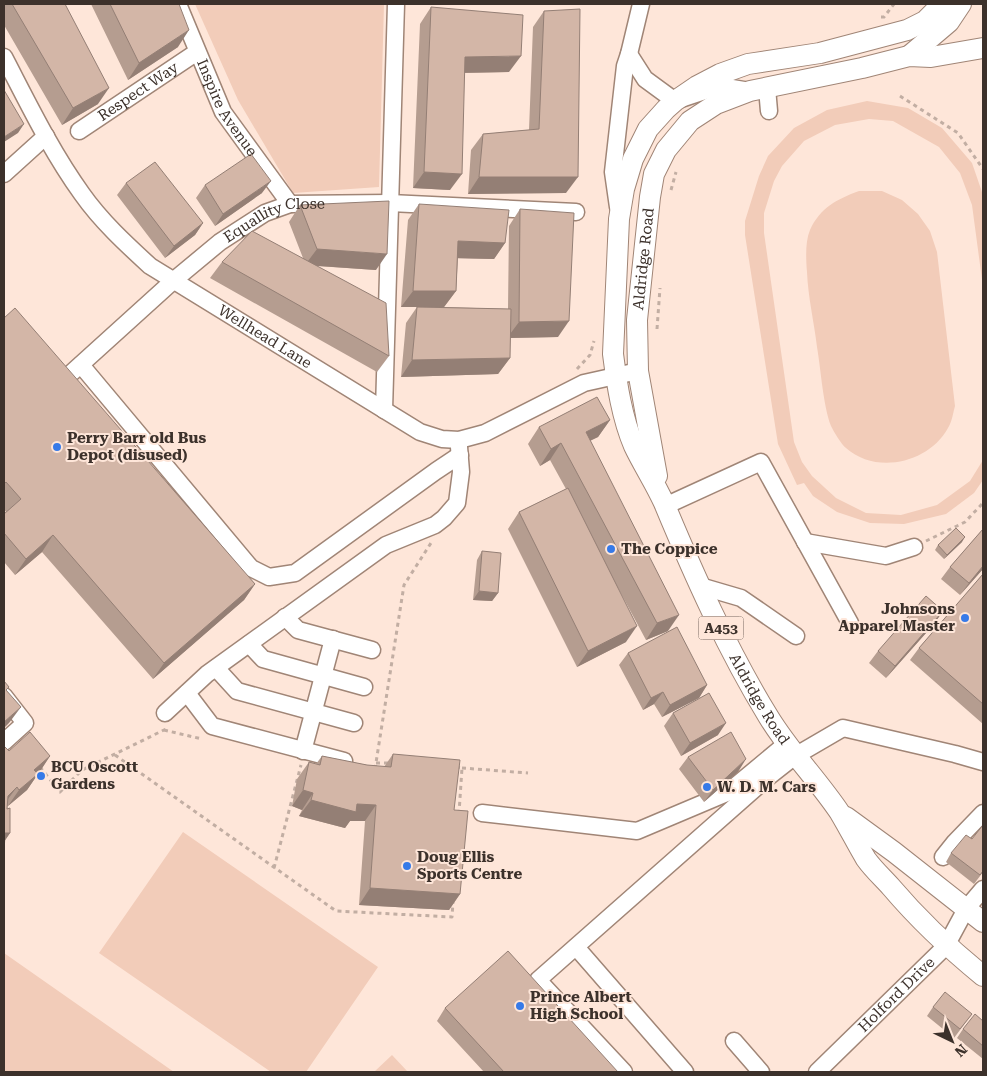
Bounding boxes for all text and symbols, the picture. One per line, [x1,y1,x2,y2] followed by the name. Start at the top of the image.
[193,56,261,160] street label: Inspire Avenue
[94,58,182,125] street label: Respect Way
[220,195,325,246] street label: Equallity Close
[629,207,658,311] street label: Aldridge Road
[215,301,315,372] street label: Wellhead Lane
[67,429,207,464] place label: Perry Barr old Bus Depot (disused)
[51,441,63,453] marker: Perry Barr old Bus Depot (disused)
[621,540,718,558] place label: The Coppice
[605,543,617,555] marker: The Coppice
[838,600,955,635] place label: Johnsons Apparel Master
[959,612,971,624] marker: Johnsons Apparel Master
[698,616,744,640] road number: A453
[726,651,794,748] street label: Aldridge Road
[51,758,138,793] place label: BCU Oscott Gardens
[35,770,47,782] marker: BCU Oscott Gardens
[717,778,816,796] place label: W. D. M. Cars
[701,781,713,793] marker: W. D. M. Cars
[417,848,522,883] place label: Doug Ellis Sports Centre
[401,860,413,872] marker: Doug Ellis Sports Centre
[854,953,938,1036] street label: Holford Drive
[530,988,632,1023] place label: Prince Albert High School
[514,1000,526,1012] marker: Prince Albert High School
[927,1016,977,1066] north arrow
[951,1041,970,1060] text: N

